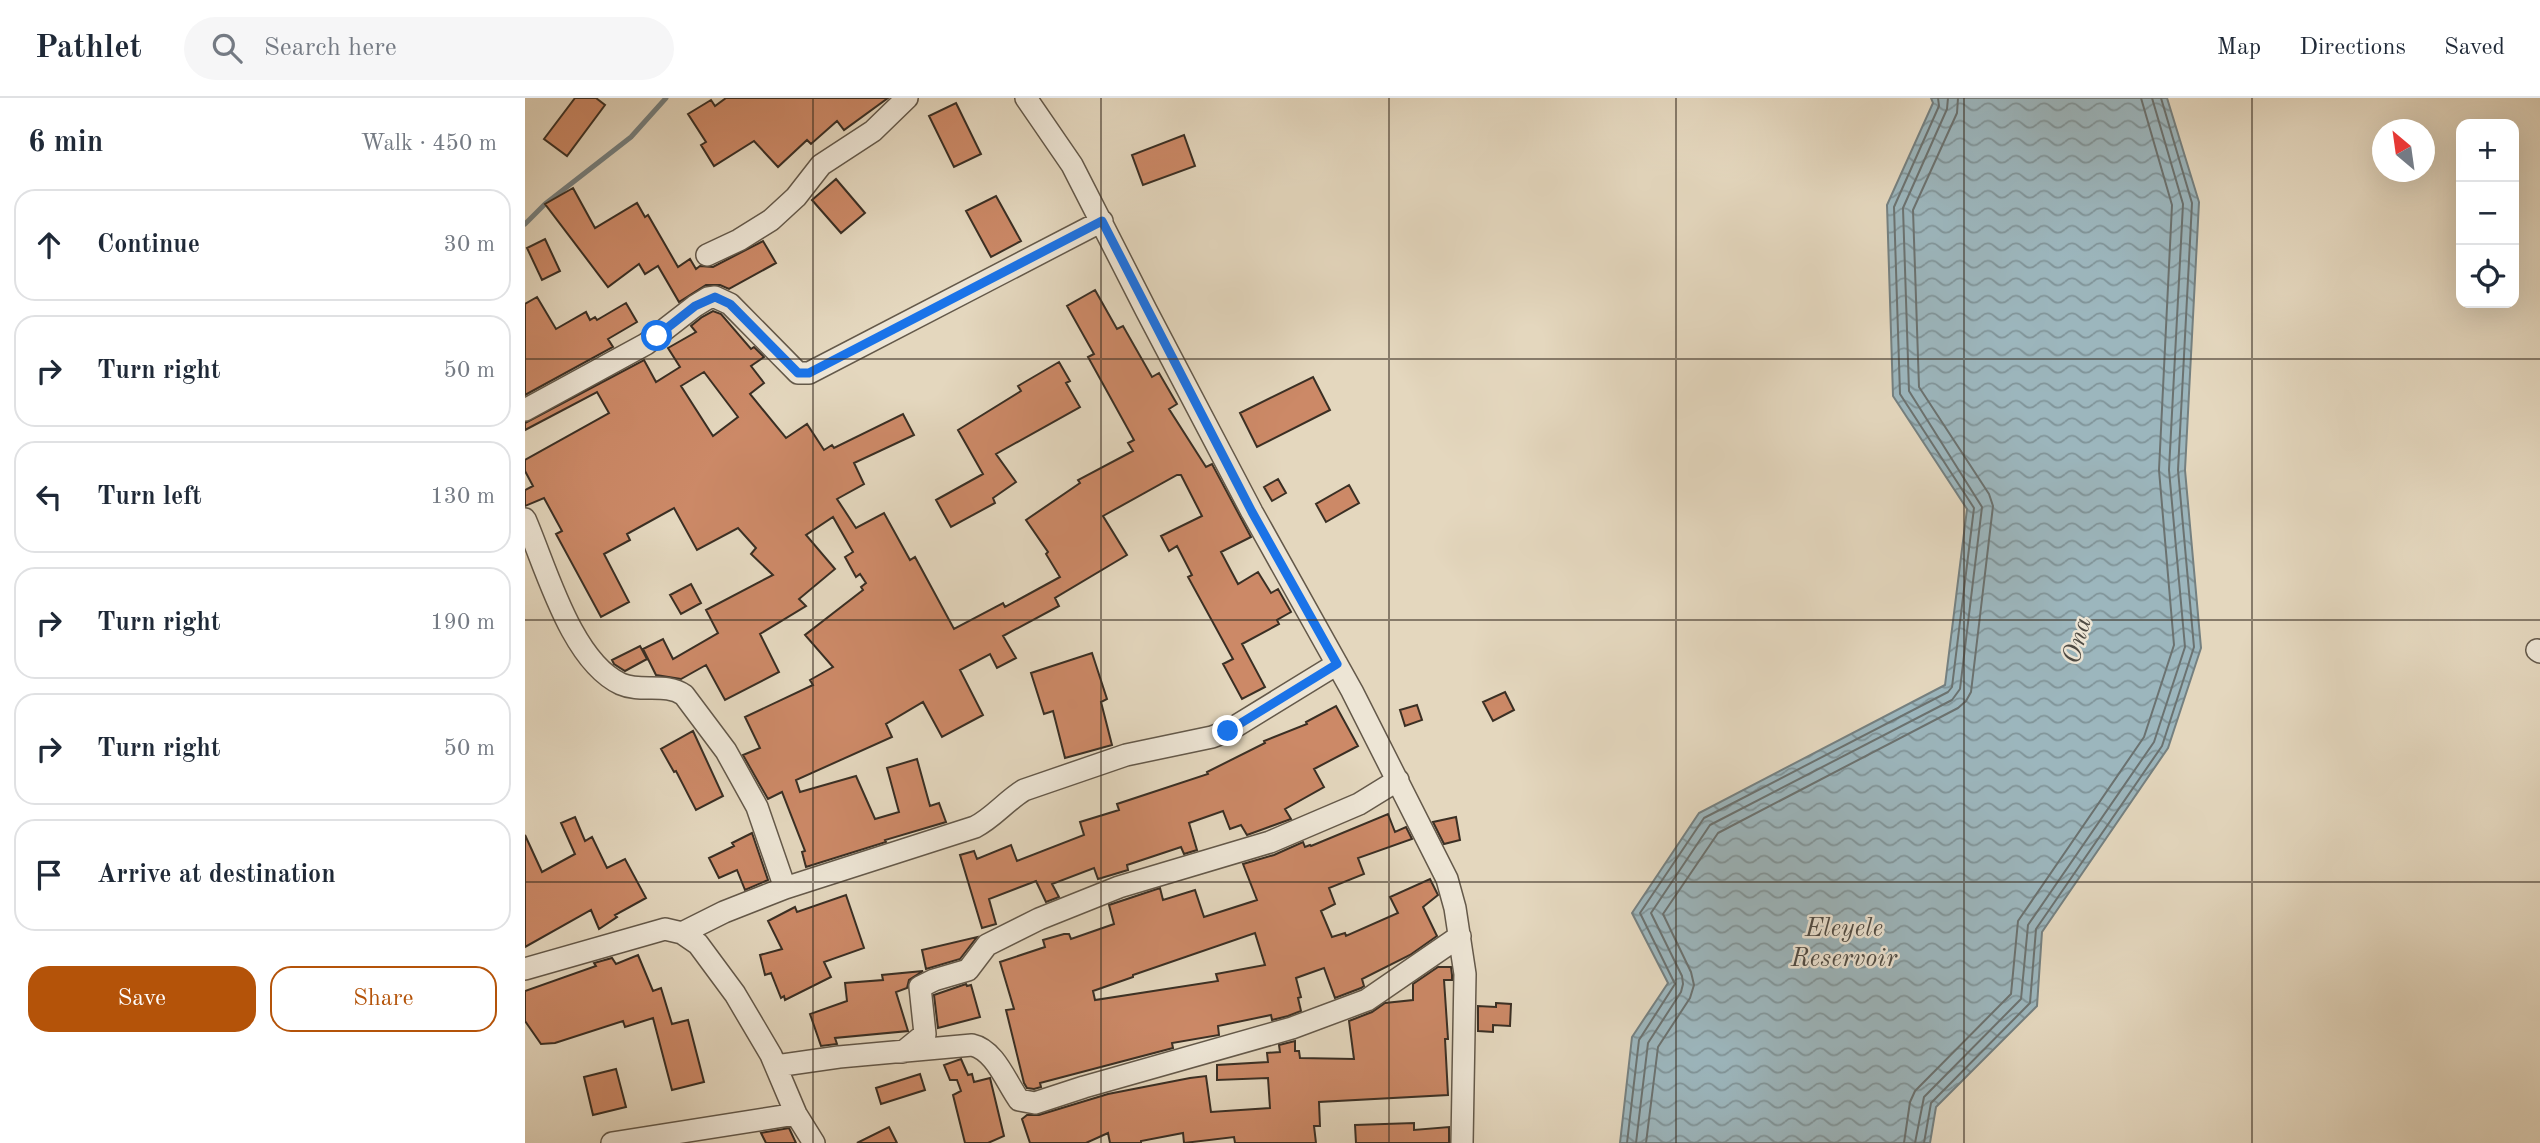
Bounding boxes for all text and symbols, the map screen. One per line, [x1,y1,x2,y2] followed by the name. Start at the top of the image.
[184,17,674,80] search box
[208,29,246,67] icon: search
[35,32,142,65] text: Pathlet
[264,35,397,61] text: Search here
[2217,36,2261,60] text: Map
[2299,36,2406,60] text: Directions
[2444,36,2505,60] text: Saved
[2372,119,2435,182] north arrow
[2456,119,2519,308] map controls
[2456,119,2519,182] button: +
[28,128,103,158] text: 6 min
[361,132,497,155] text: Walk · 450 m
[2456,182,2519,245] button: −
[30,226,68,264] icon: ahead
[97,232,200,258] text: Continue
[444,233,495,256] text: 30 m
[2456,245,2519,308] button: locate
[641,320,672,351] route start
[30,352,68,390] icon: right
[97,358,220,384] text: Turn right
[444,359,495,382] text: 50 m
[30,478,68,516] icon: left
[97,484,202,510] text: Turn left
[430,485,495,508] text: 130 m
[30,604,68,642] icon: right
[97,610,220,636] text: Turn right
[430,611,495,634] text: 190 m
[2059,614,2097,667] water label: Ona
[1212,715,1243,746] route end
[30,730,68,768] icon: right
[97,736,220,762] text: Turn right
[444,737,495,760] text: 50 m
[30,856,68,894] icon: arrive
[97,862,336,888] text: Arrive at destination
[1790,916,1898,972] water label: Eleyele Reservoir
[28,966,256,1032] button: Save
[270,966,497,1032] button: Share

